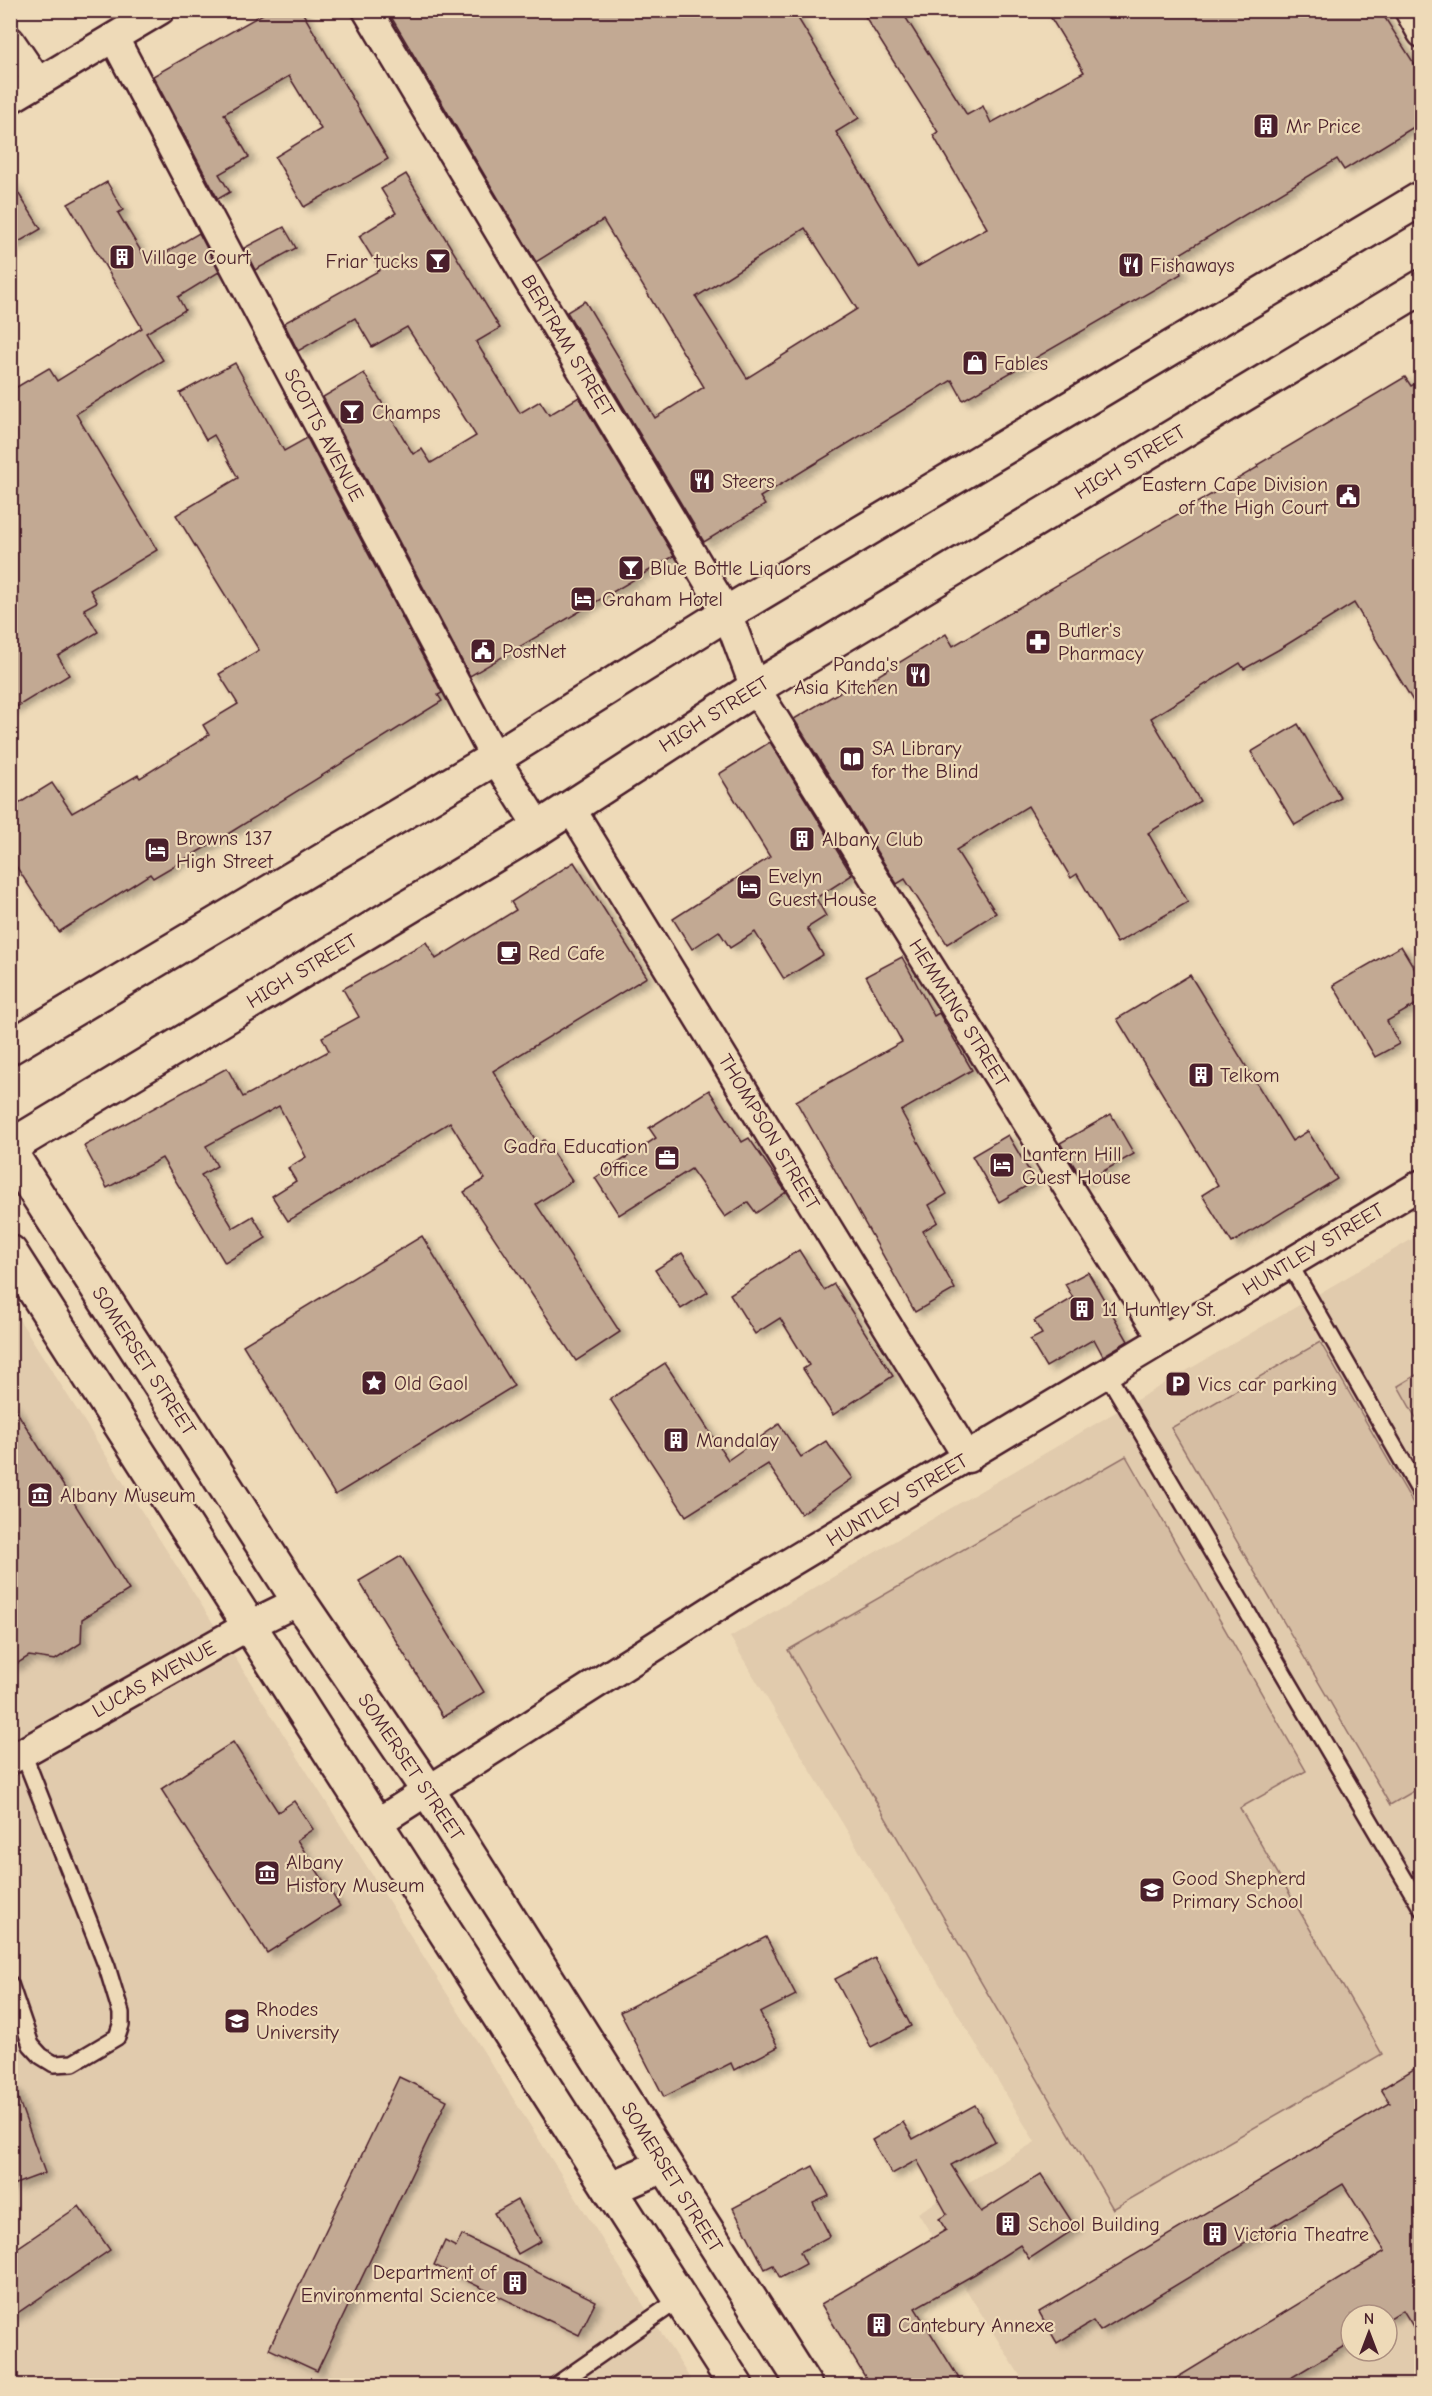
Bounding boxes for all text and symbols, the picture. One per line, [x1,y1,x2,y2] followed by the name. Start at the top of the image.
[1251,111,1281,141] building icon: Mr Price
[1286,115,1361,138] place label: Mr Price
[107,242,137,272] building icon: Village Court
[142,246,252,269] place label: Village Court
[423,246,453,276] bar icon: Friar tucks
[325,250,418,273] place label: Friar tucks
[1116,250,1146,280] restaurant icon: Fishaways
[1150,254,1235,277] place label: Fishaways
[516,271,620,422] street label: BERTRAM STREET
[960,348,990,378] shop icon: Fables
[994,352,1048,375] place label: Fables
[279,365,369,505] street label: SCOTTS AVENUE
[337,397,367,427] bar icon: Champs
[372,401,441,424] place label: Champs
[1070,420,1190,504] street label: HIGH STREET
[687,466,717,496] restaurant icon: Steers
[722,470,774,493] place label: Steers
[1142,473,1329,519] place label: Eastern Cape Division of the High Court
[1333,481,1363,511] public building icon: Eastern Cape Division of the High Court
[616,553,646,583] bar icon: Blue Bottle Liquors
[650,557,811,580] place label: Blue Bottle Liquors
[568,584,598,614] hotel icon: Graham Hotel
[602,588,723,611] place label: Graham Hotel
[1058,619,1144,665] place label: Butler's Pharmacy
[1023,627,1053,657] pharmacy icon: Butler's Pharmacy
[468,636,498,666] public building icon: PostNet
[502,640,567,663] place label: PostNet
[794,653,898,699] place label: Panda's Asia Kitchen
[903,660,933,690] restaurant icon: Panda's Asia Kitchen
[655,671,774,757] street label: HIGH STREET
[871,737,979,783] place label: SA Library for the Blind
[837,744,867,774] library icon: SA Library for the Blind
[787,824,817,854] building icon: Albany Club
[176,827,274,873] place label: Browns 137 High Street
[822,828,923,851] place label: Albany Club
[142,835,172,865] hotel icon: Browns 137 High Street
[768,865,877,911] place label: Evelyn Guest House
[734,872,764,902] hotel icon: Evelyn Guest House
[242,929,362,1013] street label: HIGH STREET
[904,935,1014,1092] street label: HEMMING STREET
[494,938,524,968] cafe icon: Red Cafe
[528,942,605,965] place label: Red Cafe
[713,1050,825,1214] street label: THOMPSON STREET
[1186,1060,1216,1090] building icon: Telkom
[1220,1064,1280,1087] place label: Telkom
[503,1135,648,1181] place label: Gadra Education Office
[652,1143,682,1173] office icon: Gadra Education Office
[1022,1143,1131,1189] place label: Lantern Hill Guest House
[987,1150,1017,1180] hotel icon: Lantern Hill Guest House
[1238,1198,1388,1300] street label: HUNTLEY STREET
[87,1282,201,1440] street label: SOMERSET STREET
[1067,1294,1097,1324] building icon: 11 Huntley St.
[1102,1298,1216,1321] place label: 11 Huntley St.
[359,1368,389,1398] place icon: Old Gaol
[1163,1369,1193,1399] parking icon: Vics car parking
[394,1372,468,1395] place label: Old Gaol
[1198,1373,1337,1396] place label: Vics car parking
[661,1425,691,1455] building icon: Mandalay
[696,1429,779,1452] place label: Mandalay
[822,1449,972,1551] street label: HUNTLEY STREET
[25,1480,55,1510] museum icon: Albany Museum
[60,1484,196,1507] place label: Albany Museum
[88,1636,220,1722] street label: LUCAS AVENUE
[353,1689,469,1845] street label: SOMERSET STREET
[286,1851,425,1897] place label: Albany History Museum
[252,1858,282,1888] museum icon: Albany History Museum
[1172,1867,1306,1913] place label: Good Shepherd Primary School
[1137,1875,1167,1905] school or university icon: Good Shepherd Primary School
[256,1998,339,2044] place label: Rhodes University
[222,2006,252,2036] school or university icon: Rhodes University
[616,2098,728,2257] street label: SOMERSET STREET
[993,2209,1023,2239] building icon: School Building
[1028,2213,1160,2236] place label: School Building
[1200,2219,1230,2249] building icon: Victoria Theatre
[1234,2223,1369,2246] place label: Victoria Theatre
[301,2261,497,2307] place label: Department of Environmental Science
[500,2268,530,2298] building icon: Department of Environmental Science
[1339,2303,1399,2363] north arrow
[864,2310,894,2340] building icon: Cantebury Annexe
[1364,2310,1374,2328] text: N
[898,2314,1054,2337] place label: Cantebury Annexe

